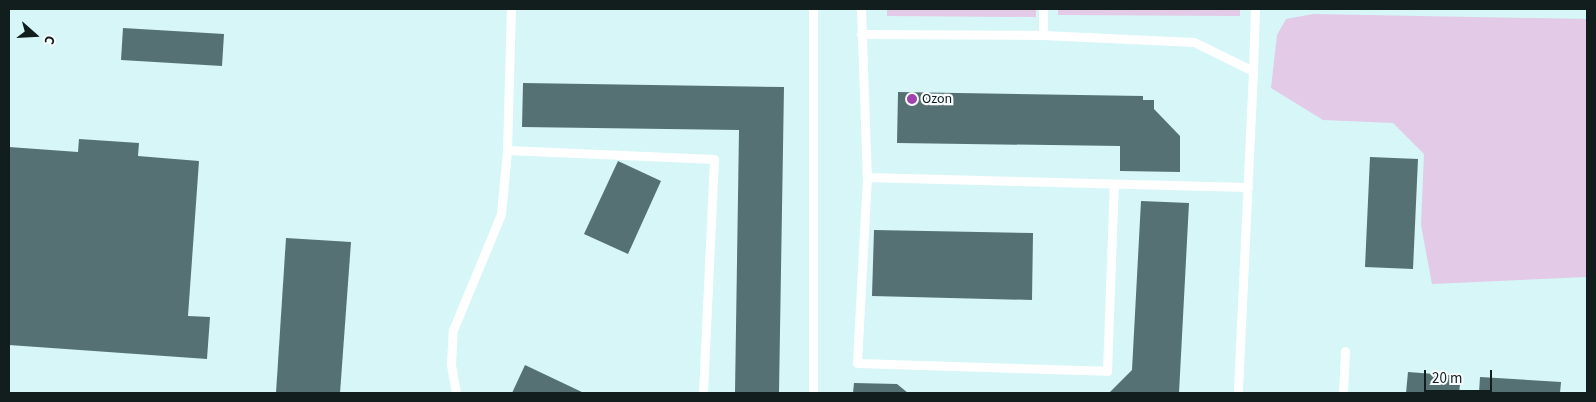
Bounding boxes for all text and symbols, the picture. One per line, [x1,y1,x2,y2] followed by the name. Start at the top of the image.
[10,10,60,60] north arrow
[38,33,60,47] text: С
[922,91,952,107] place label: Ozon
[906,93,918,105] marker: Ozon
[1426,360,1494,392] scale bar
[1432,368,1462,389] text: 20 m

